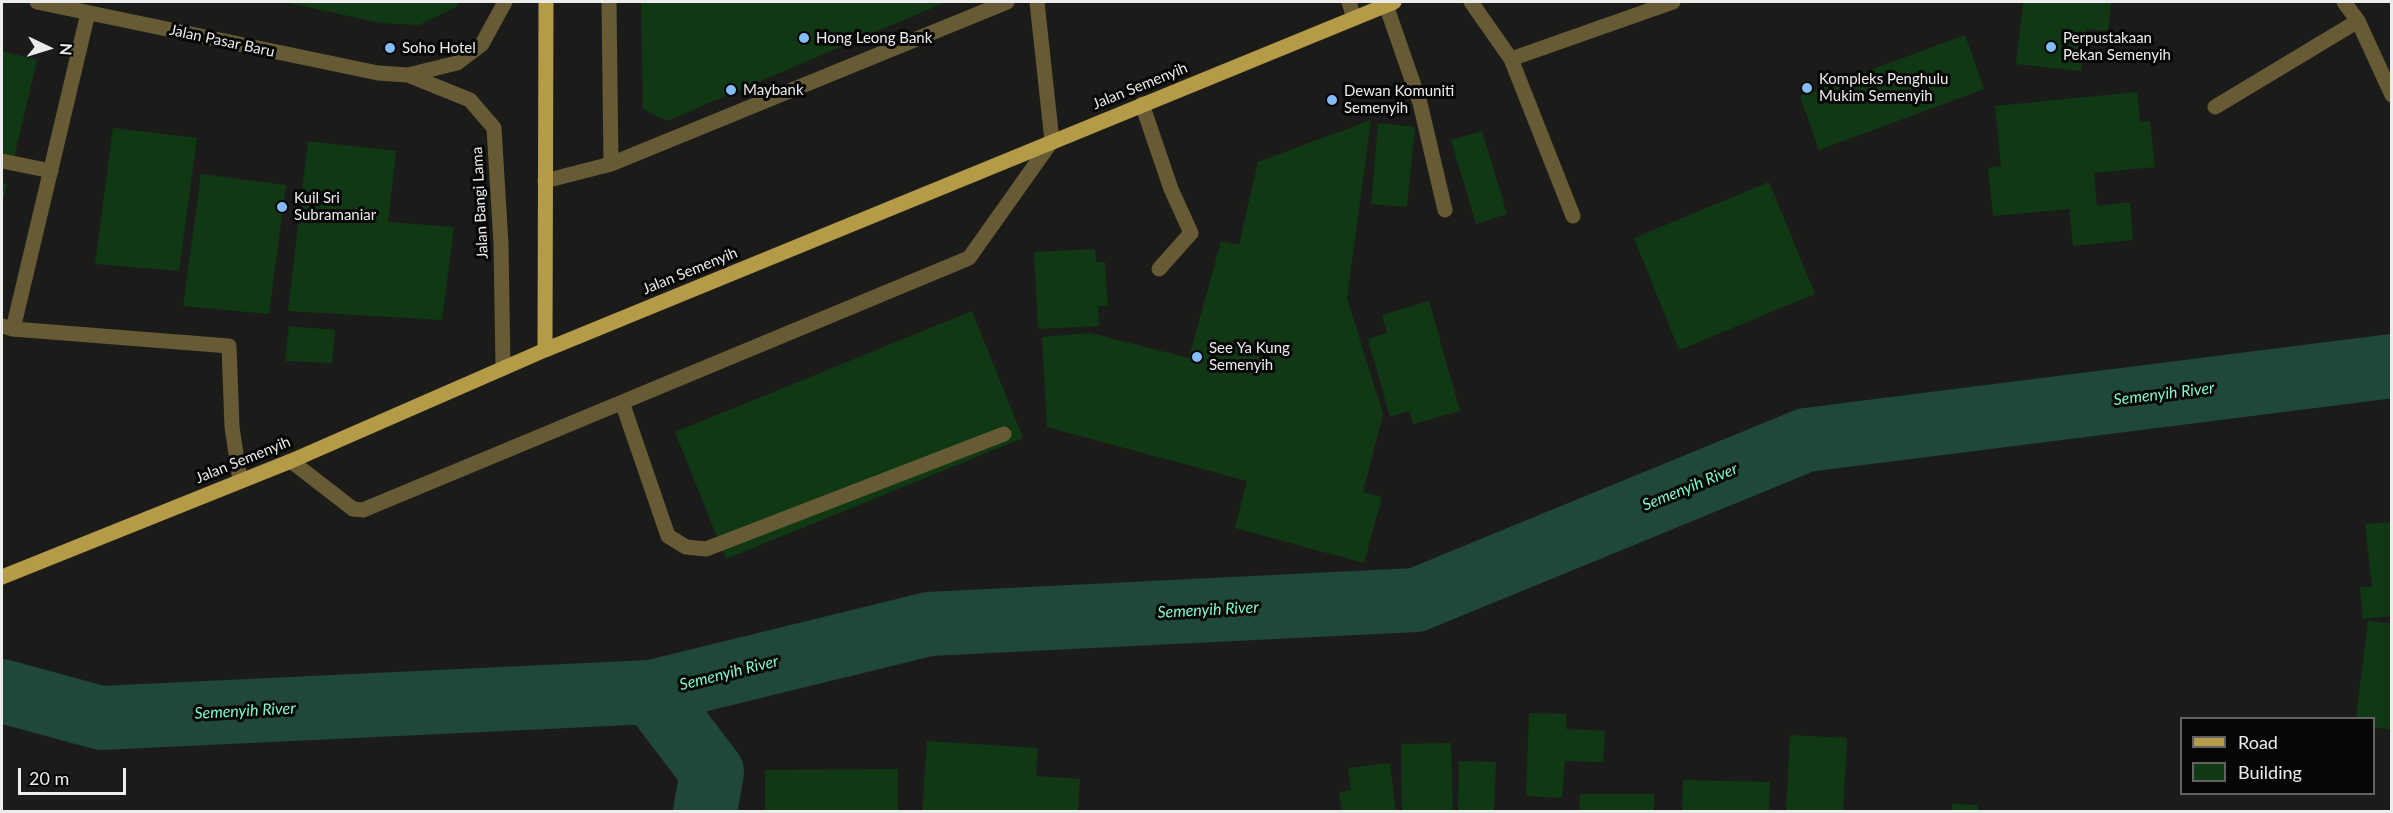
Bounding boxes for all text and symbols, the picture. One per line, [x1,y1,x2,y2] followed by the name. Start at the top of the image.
[18,18,78,78] north arrow
[168,21,276,61] street label: Jalan Pasar Baru
[816,29,932,47] place label: Hong Leong Bank
[2063,29,2171,64] place label: Perpustakaan Pekan Semenyih
[797,31,811,45] marker: Hong Leong Bank
[402,39,476,57] place label: Soho Hotel
[2044,40,2058,54] marker: Perpustakaan Pekan Semenyih
[383,41,397,55] marker: Soho Hotel
[57,42,76,56] text: N
[1090,59,1190,113] street label: Jalan Semenyih
[1819,70,1948,105] place label: Kompleks Penghulu Mukim Semenyih
[743,81,804,99] place label: Maybank
[1800,81,1814,95] marker: Kompleks Penghulu Mukim Semenyih
[1344,82,1454,117] place label: Dewan Komuniti Semenyih
[724,83,738,97] marker: Maybank
[1325,93,1339,107] marker: Dewan Komuniti Semenyih
[468,146,492,260] street label: Jalan Bangi Lama
[294,189,376,224] place label: Kuil Sri Subramaniar
[275,200,289,214] marker: Kuil Sri Subramaniar
[640,244,740,298] street label: Jalan Semenyih
[1209,339,1290,374] place label: See Ya Kung Semenyih
[1190,350,1204,364] marker: See Ya Kung Semenyih
[2113,378,2215,410] water label: Semenyih River
[193,433,293,487] street label: Jalan Semenyih
[1639,459,1741,515] water label: Semenyih River
[1157,598,1259,622] water label: Semenyih River
[678,651,780,695] water label: Semenyih River
[194,699,296,723] water label: Semenyih River
[2180,717,2375,795] legend
[2238,731,2278,753] text: Road
[21,756,129,794] scale bar
[2238,761,2302,783] text: Building
[29,767,69,789] text: 20 m

